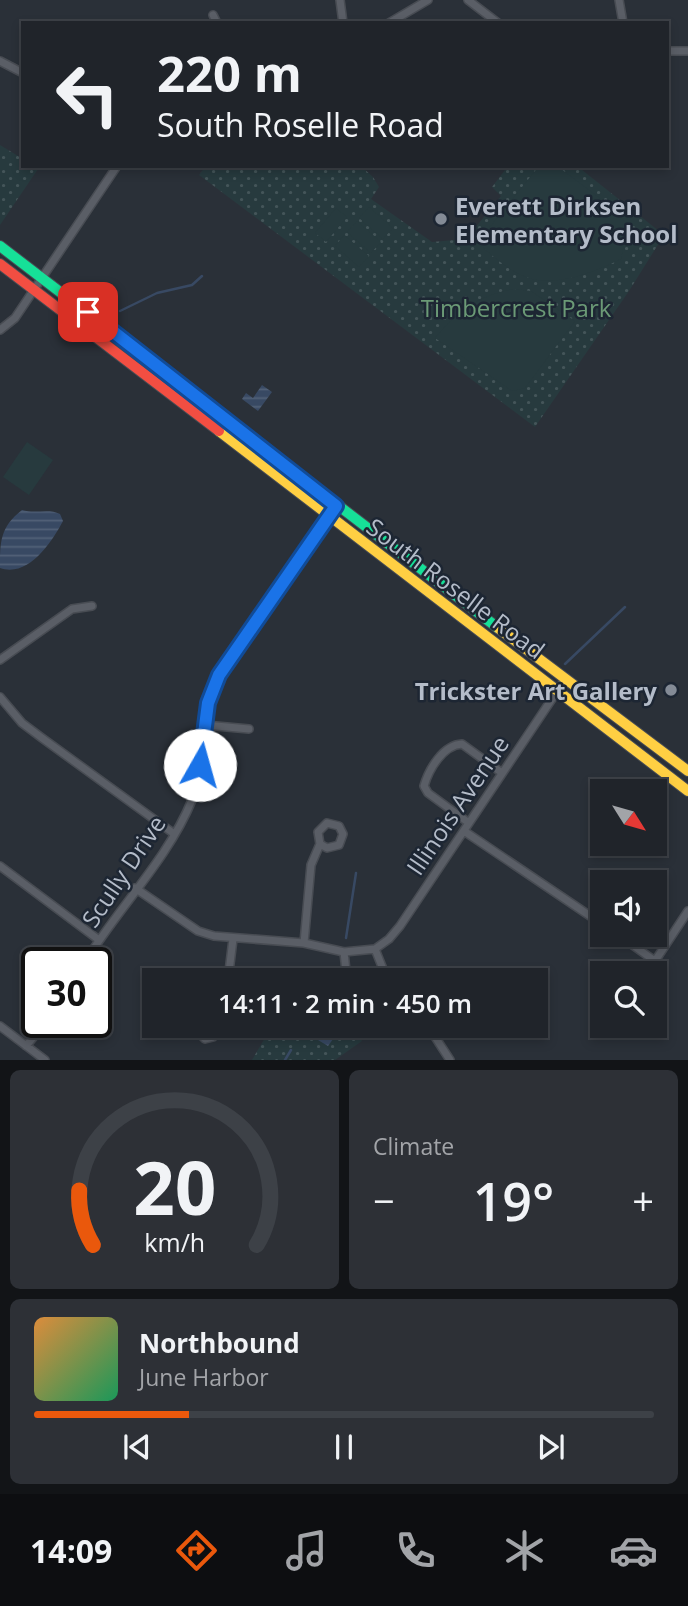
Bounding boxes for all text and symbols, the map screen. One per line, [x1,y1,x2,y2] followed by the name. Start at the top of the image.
[157,40,302,106] text: 220 m
[42,49,133,140] icon: left
[157,103,444,146] text: South Roselle Road
[455,189,678,250] place label: Everett Dirksen Elementary School
[433,211,449,227] marker: Everett Dirksen Elementary School
[58,282,118,342] pin
[421,291,612,324] park label: Timbercrest Park
[69,293,107,331] icon: arrive
[360,510,552,666] street label: South Roselle Road
[415,674,657,707] place label: Trickster Art Gallery
[663,682,679,698] marker: Trickster Art Gallery
[163,728,237,802] position arrow
[398,729,516,881] street label: Illinois Avenue
[590,779,667,856] north arrow
[590,779,667,1038] map controls
[73,809,173,933] street label: Scully Drive
[590,870,667,947] button: sound
[21,947,112,1038] speed limit sign: 30
[590,961,667,1038] button: search
[218,985,472,1021] text: 14:11 · 2 min · 450 m
[373,1130,454,1162] text: Climate
[133,1138,216,1237] text: 20
[473,1165,554,1236] text: 19°
[373,1174,395,1226] text: −
[632,1174,654,1226] text: +
[144,1225,205,1259] text: km/h
[139,1325,300,1361] text: Northbound
[139,1361,269,1393] text: June Harbor
[118,1428,156,1466] icon: previous
[325,1428,363,1466] icon: pause
[532,1428,570,1466] icon: next
[172,1526,221,1575] icon: directions
[282,1526,331,1575] icon: music
[391,1526,440,1575] icon: phone
[500,1526,549,1575] icon: climate
[609,1526,658,1575] icon: car
[30,1529,112,1572] text: 14:09

